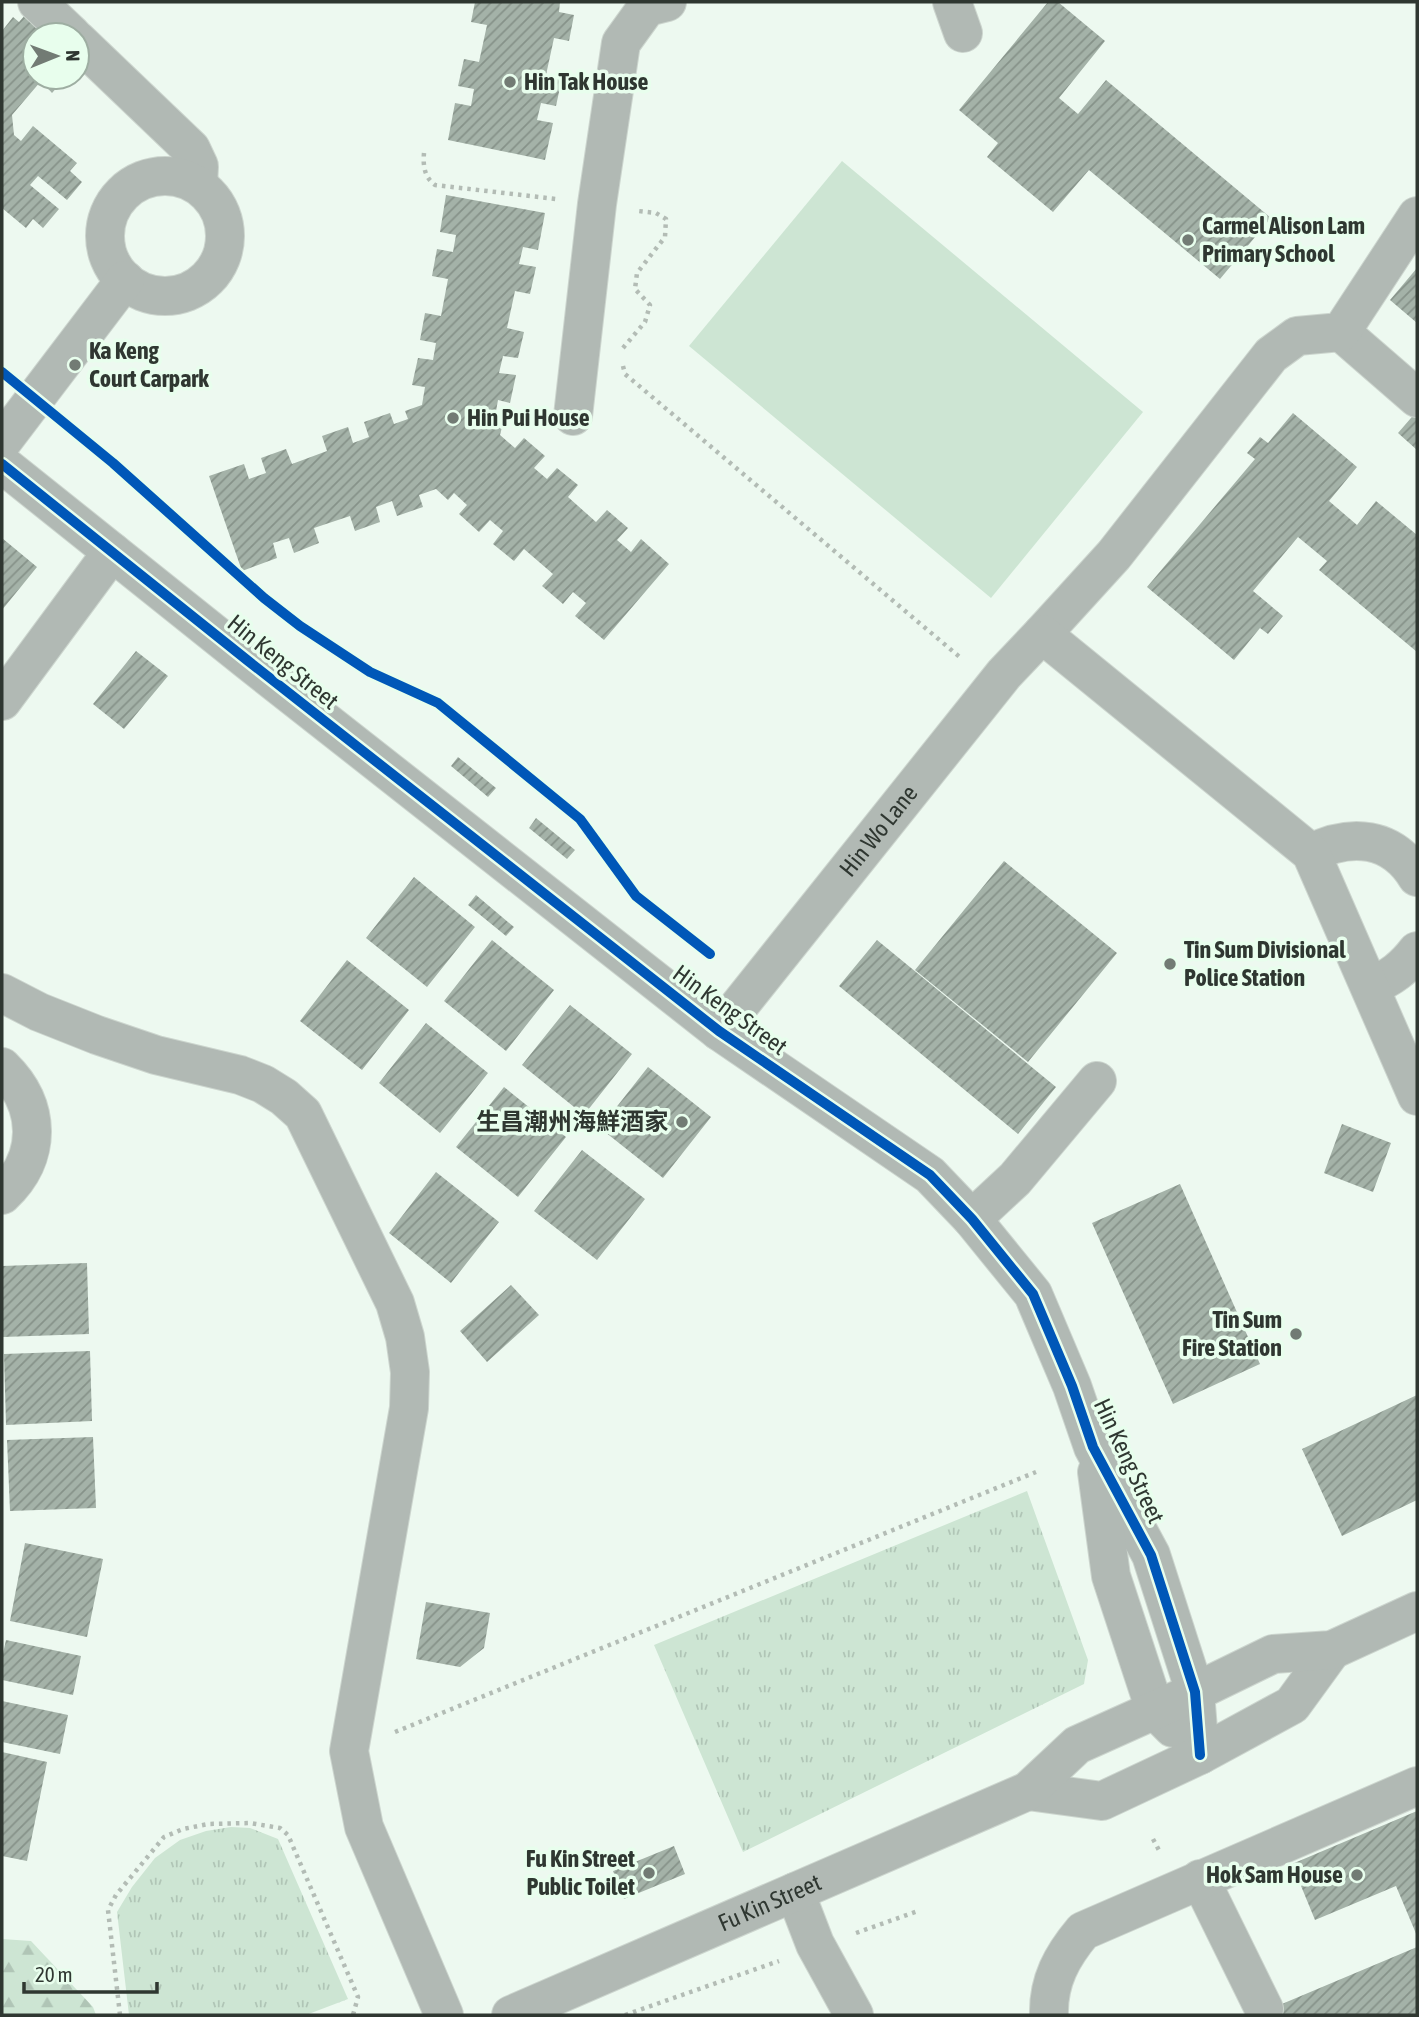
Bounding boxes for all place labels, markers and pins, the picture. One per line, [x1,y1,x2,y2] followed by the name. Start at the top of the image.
[524,68,649,95] place label: Hin Tak House
[502,74,518,90] marker: Hin Tak House
[1202,212,1365,267] place label: Carmel Alison Lam Primary School
[1180,232,1196,248] marker: Carmel Alison Lam Primary School
[89,337,209,392] place label: Ka Keng Court Carpark
[67,357,83,373] marker: Ka Keng Court Carpark
[467,404,590,431] place label: Hin Pui House
[445,410,461,426] marker: Hin Pui House
[1184,936,1346,991] place label: Tin Sum Divisional Police Station
[1162,956,1178,972] marker: Tin Sum Divisional Police Station
[476,1108,668,1135] place label: 生昌潮州海鮮酒家
[674,1114,690,1130] marker: 生昌潮州海鮮酒家
[1182,1306,1282,1361] place label: Tin Sum Fire Station
[1288,1326,1304,1342] marker: Tin Sum Fire Station
[526,1845,635,1900] place label: Fu Kin Street Public Toilet
[1206,1861,1343,1888] place label: Hok Sam House
[641,1865,657,1881] marker: Fu Kin Street Public Toilet
[1349,1867,1365,1883] marker: Hok Sam House

